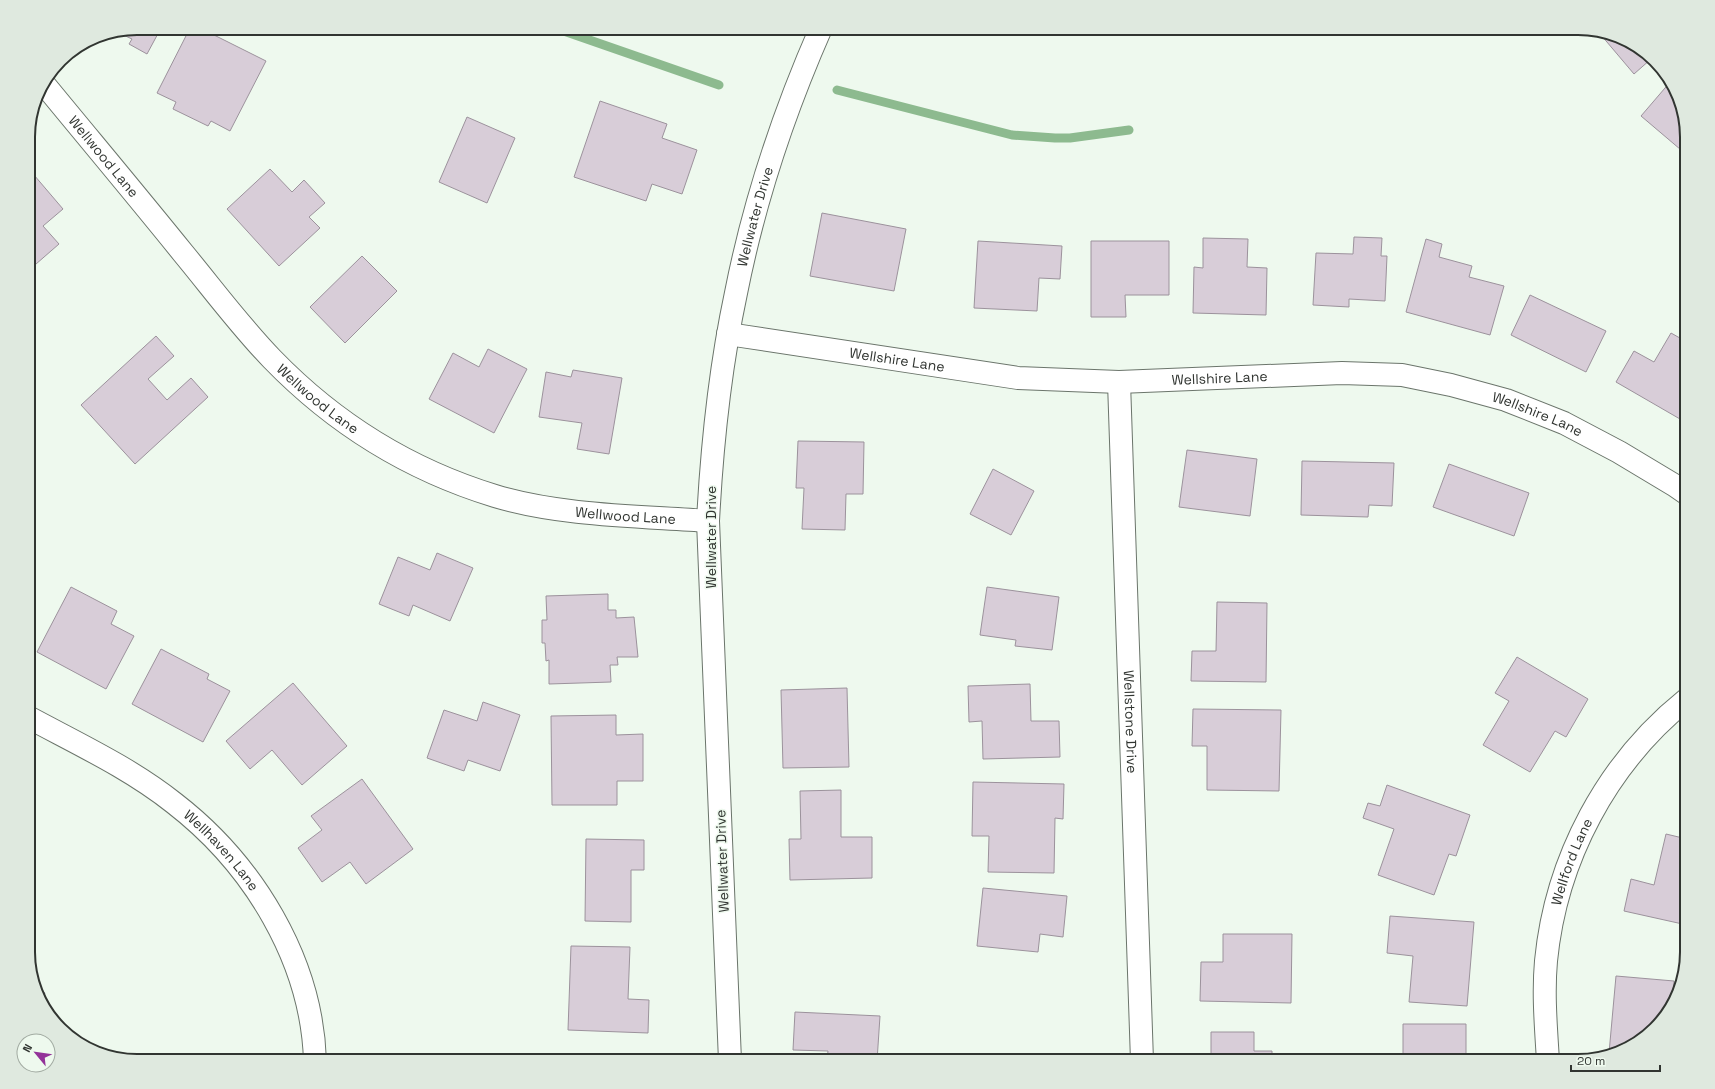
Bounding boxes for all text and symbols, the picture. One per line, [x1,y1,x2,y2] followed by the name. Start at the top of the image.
[65,112,143,201] street label: Wellwood Lane
[733,164,777,268] street label: Wellwater Drive
[848,344,946,376] street label: Wellshire Lane
[273,360,362,438] street label: Wellwood Lane
[1171,367,1268,389] street label: Wellshire Lane
[1490,388,1586,440] street label: Wellshire Lane
[702,486,720,588] street label: Wellwater Drive
[574,503,676,528] street label: Wellwood Lane
[1120,670,1141,774] street label: Wellstone Drive
[180,806,263,894] street label: Wellhaven Lane
[711,809,733,913] street label: Wellwater Drive
[1547,815,1596,907] street label: Wellford Lane
[16,1033,56,1073] north arrow
[19,1042,35,1055] text: N
[1571,1047,1660,1073] scale bar
[1577,1053,1605,1069] text: 20 m

